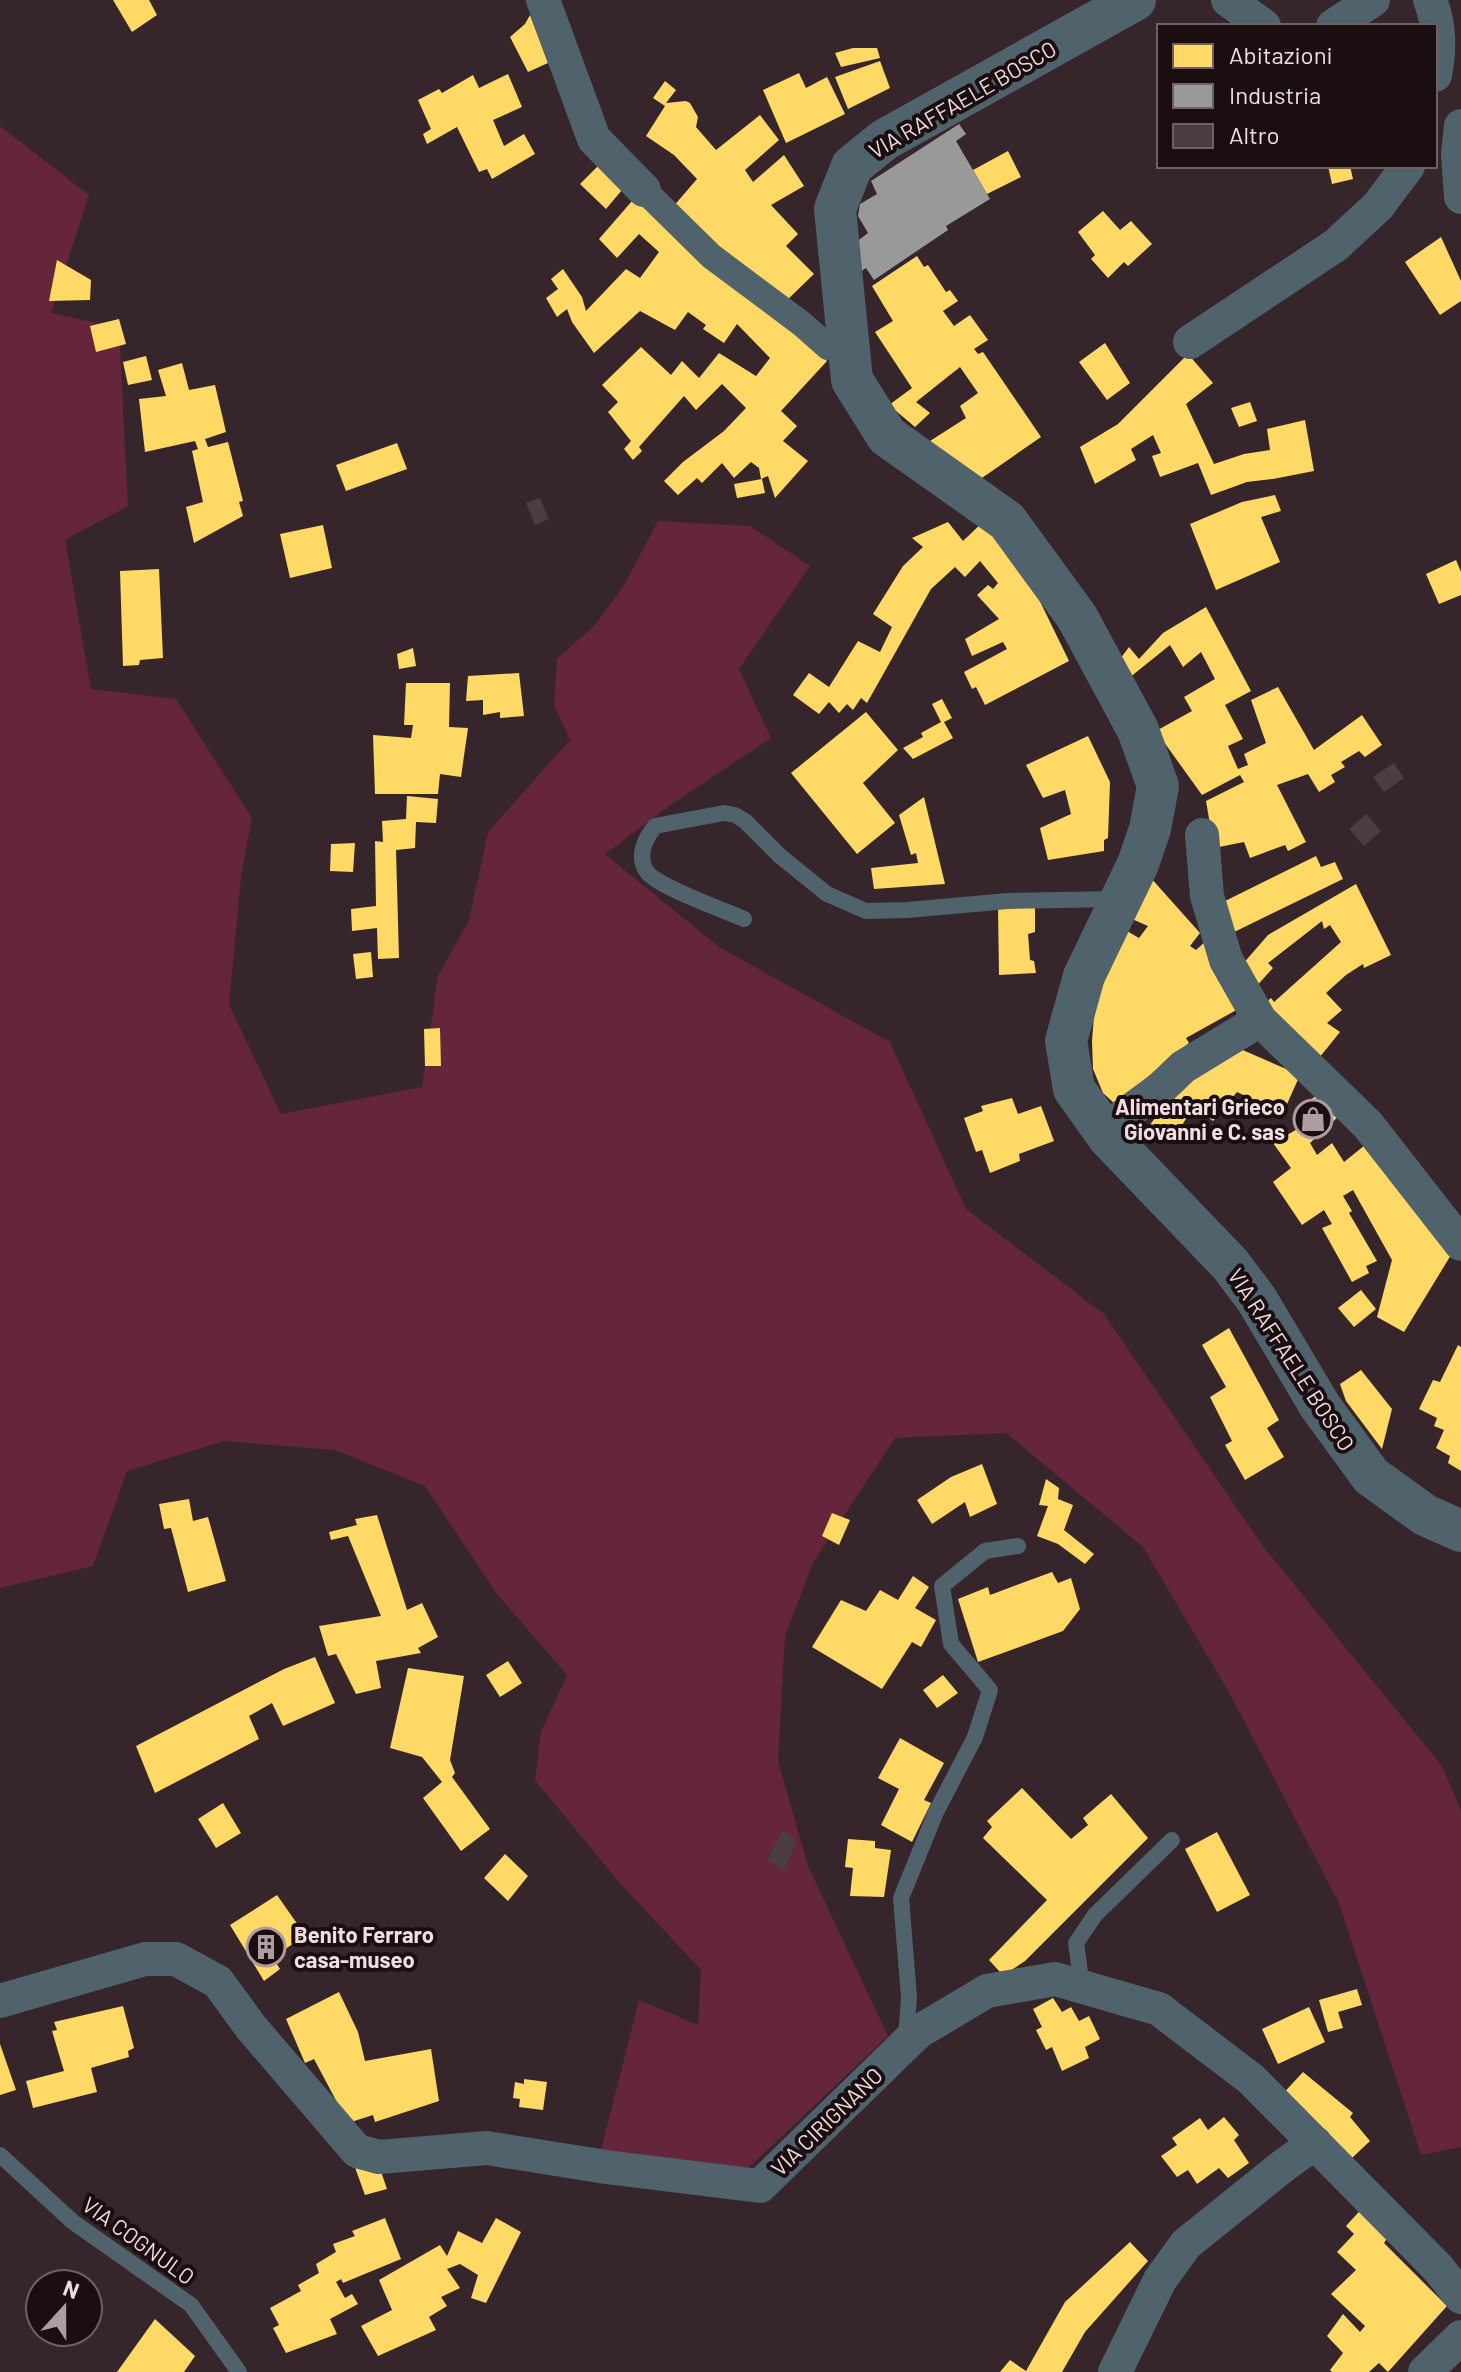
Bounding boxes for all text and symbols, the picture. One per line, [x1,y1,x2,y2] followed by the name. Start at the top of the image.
[1157,24,1437,168] legend
[864,35,1060,163] street label: VIA RAFFAELE BOSCO
[1229,40,1333,69] text: Abitazioni
[1229,80,1321,109] text: Industria
[1229,120,1280,149] text: Altro
[1115,1093,1285,1144] place label: Alimentari Grieco Giovanni e C. sas
[1292,1098,1334,1140] shop icon: Alimentari Grieco Giovanni e C. sas
[1223,1263,1361,1455] street label: VIA RAFFAELE BOSCO
[294,1921,434,1972] place label: Benito Ferraro casa-museo
[245,1926,287,1968] building icon: Benito Ferraro casa-museo
[765,2061,887,2181] street label: VIA CIRIGNANO
[78,2191,200,2289] street label: VIA COGNULO
[24,2268,104,2348] north arrow
[60,2274,83,2303] text: N

